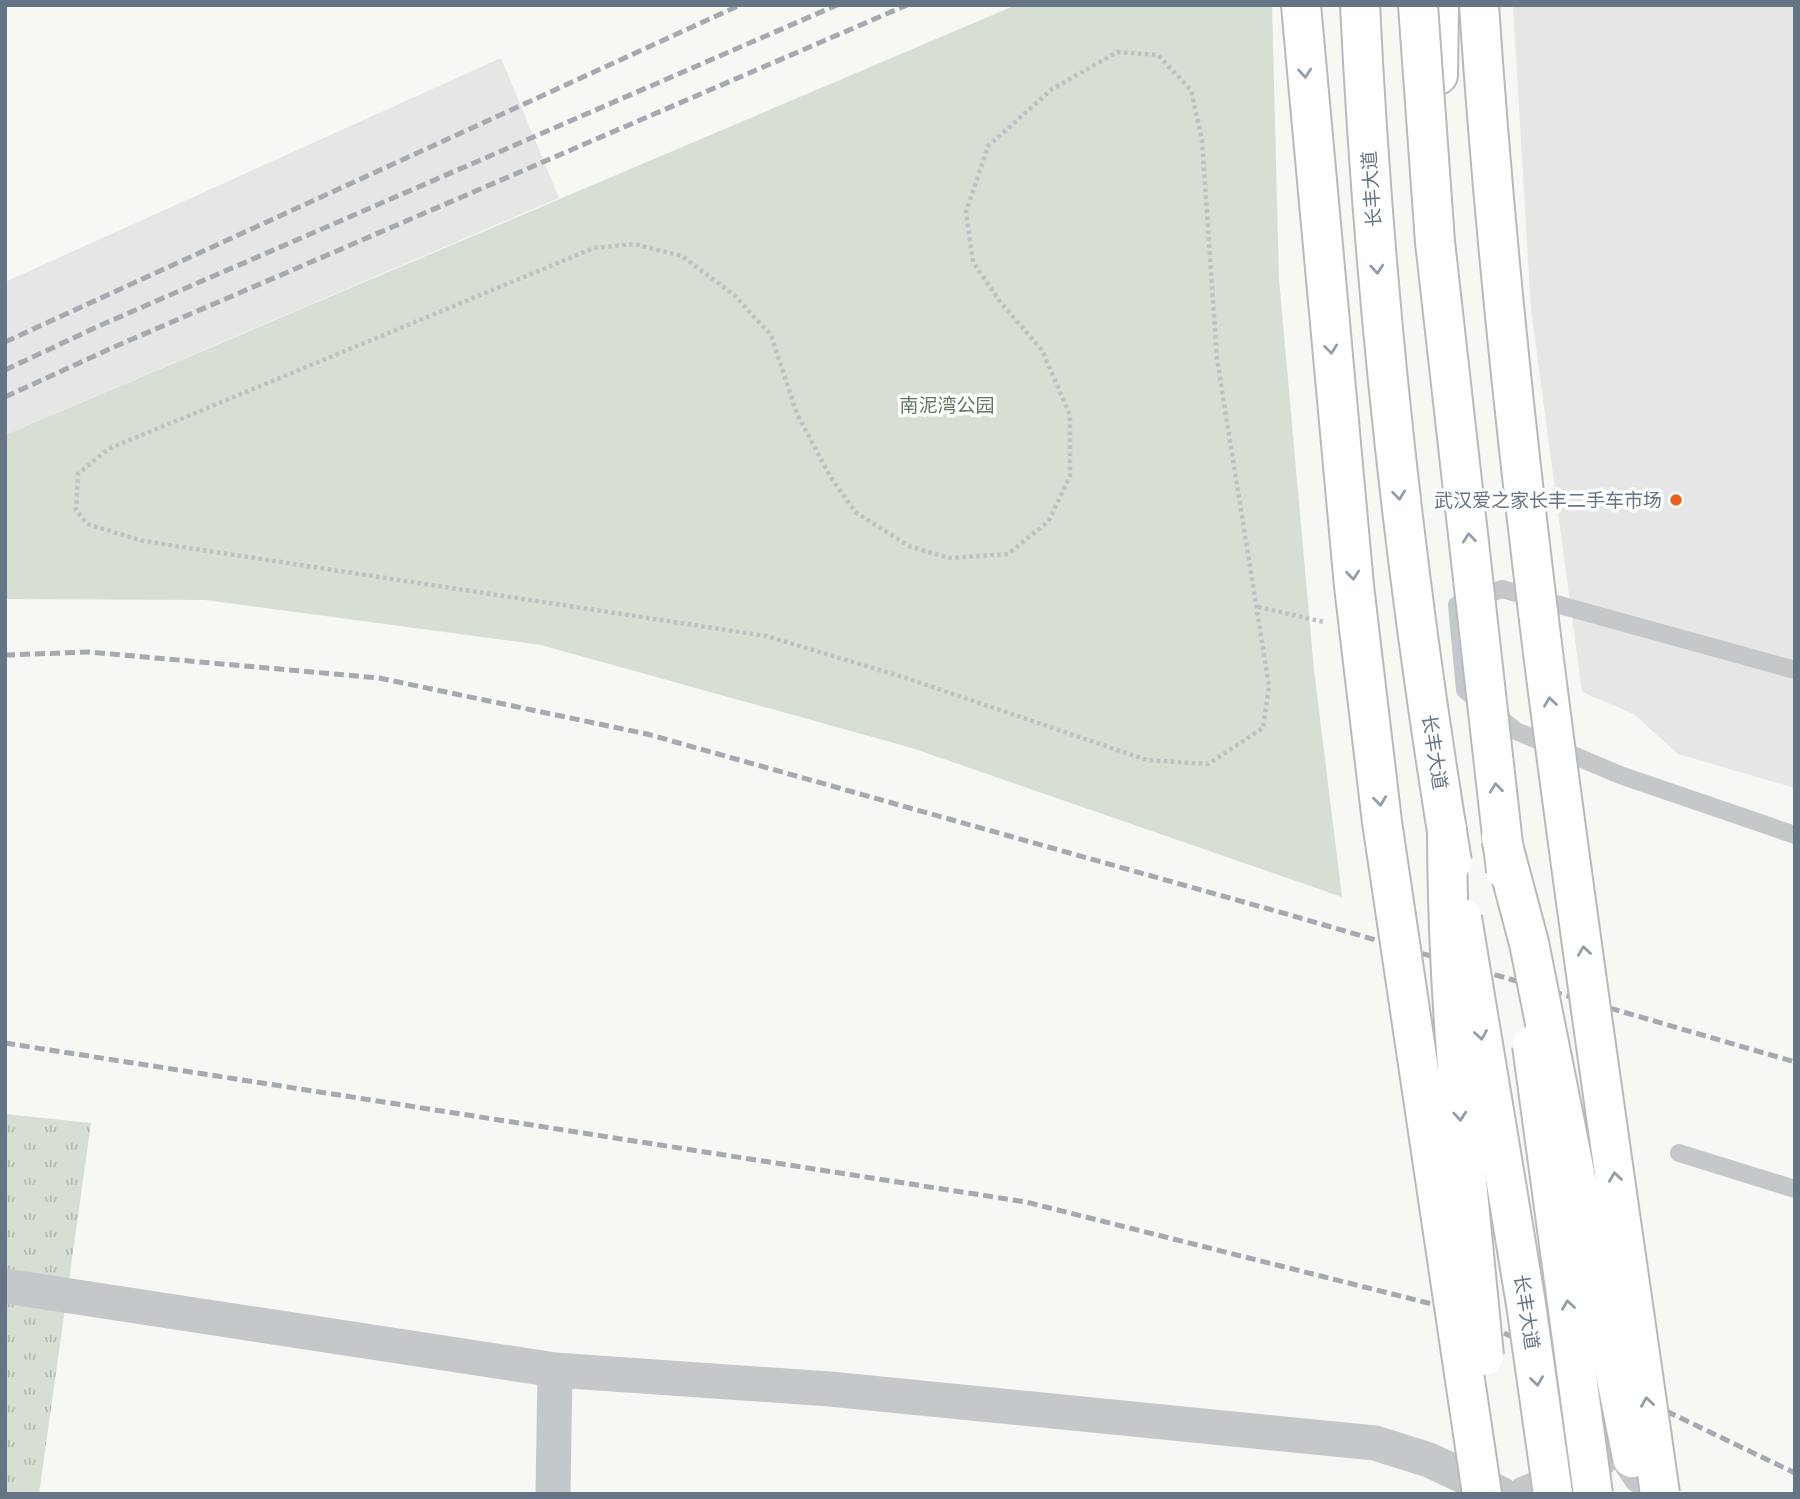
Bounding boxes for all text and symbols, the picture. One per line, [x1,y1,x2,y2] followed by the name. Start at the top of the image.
[1297,68,1312,79] one-way arrow
[1356,150,1386,228] street label: 长丰大道
[1369,264,1384,275] one-way arrow
[1323,343,1338,355] one-way arrow
[899,393,995,417] park label: 南泥湾公园
[1434,488,1662,512] place label: 武汉爱之家长丰二手车市场
[1392,490,1407,501] one-way arrow
[1668,492,1684,508] marker: 武汉爱之家长丰二手车市场
[1461,532,1476,543] one-way arrow
[1345,570,1360,581] one-way arrow
[1542,696,1557,707] one-way arrow
[1417,713,1453,791] street label: 长丰大道
[1489,782,1504,793] one-way arrow
[1372,795,1387,807] one-way arrow
[1577,945,1592,957] one-way arrow
[1473,1029,1488,1041] one-way arrow
[1452,1111,1467,1122] one-way arrow
[1608,1171,1623,1183] one-way arrow
[1509,1273,1545,1351] street label: 长丰大道
[1560,1299,1575,1311] one-way arrow
[1529,1375,1544,1386] one-way arrow
[1640,1396,1655,1408] one-way arrow

